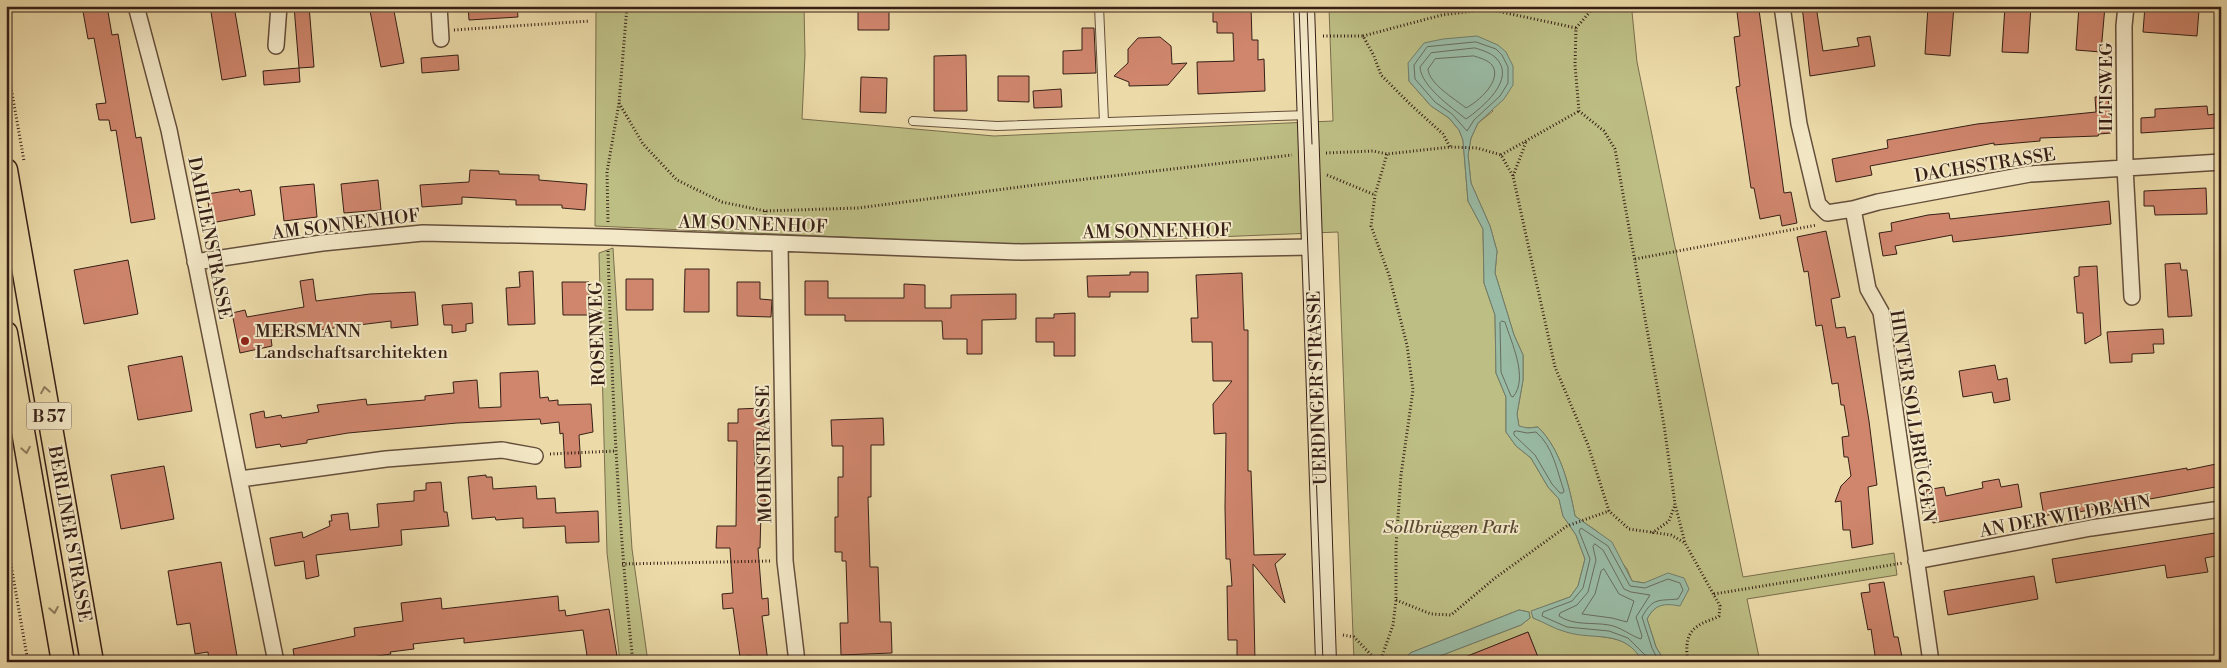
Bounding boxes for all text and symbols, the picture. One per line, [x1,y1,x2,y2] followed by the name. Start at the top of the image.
[2095,42,2118,132] street label: ILTISWEG
[1913,143,2057,188] street label: DACHSSTRASSE
[182,155,237,321] street label: DAHLIENSTRASSE
[270,204,422,245] street label: AM SONNENHOF
[677,210,828,239] street label: AM SONNENHOF
[1081,219,1232,244] street label: AM SONNENHOF
[584,281,611,387] street label: ROSENWEG
[1303,290,1332,486] street label: UERDINGER STRASSE
[1884,308,1941,524] street label: HINTER SOLLBRÜGGEN
[255,320,448,364] place label: MERSMANN Landschaftsarchitekten
[239,335,251,347] marker: MERSMANN Landschaftsarchitekten
[40,385,50,394] one-way arrow
[752,385,777,523] street label: MOHNSTRASSE
[27,402,72,430] road number: B 57
[42,443,96,624] street label: BERLINER STRASSE
[21,445,31,454] one-way arrow
[1977,490,2153,543] street label: AN DER WILDBAHN
[1383,516,1519,539] park label: Sollbrüggen Park
[49,605,59,614] one-way arrow

